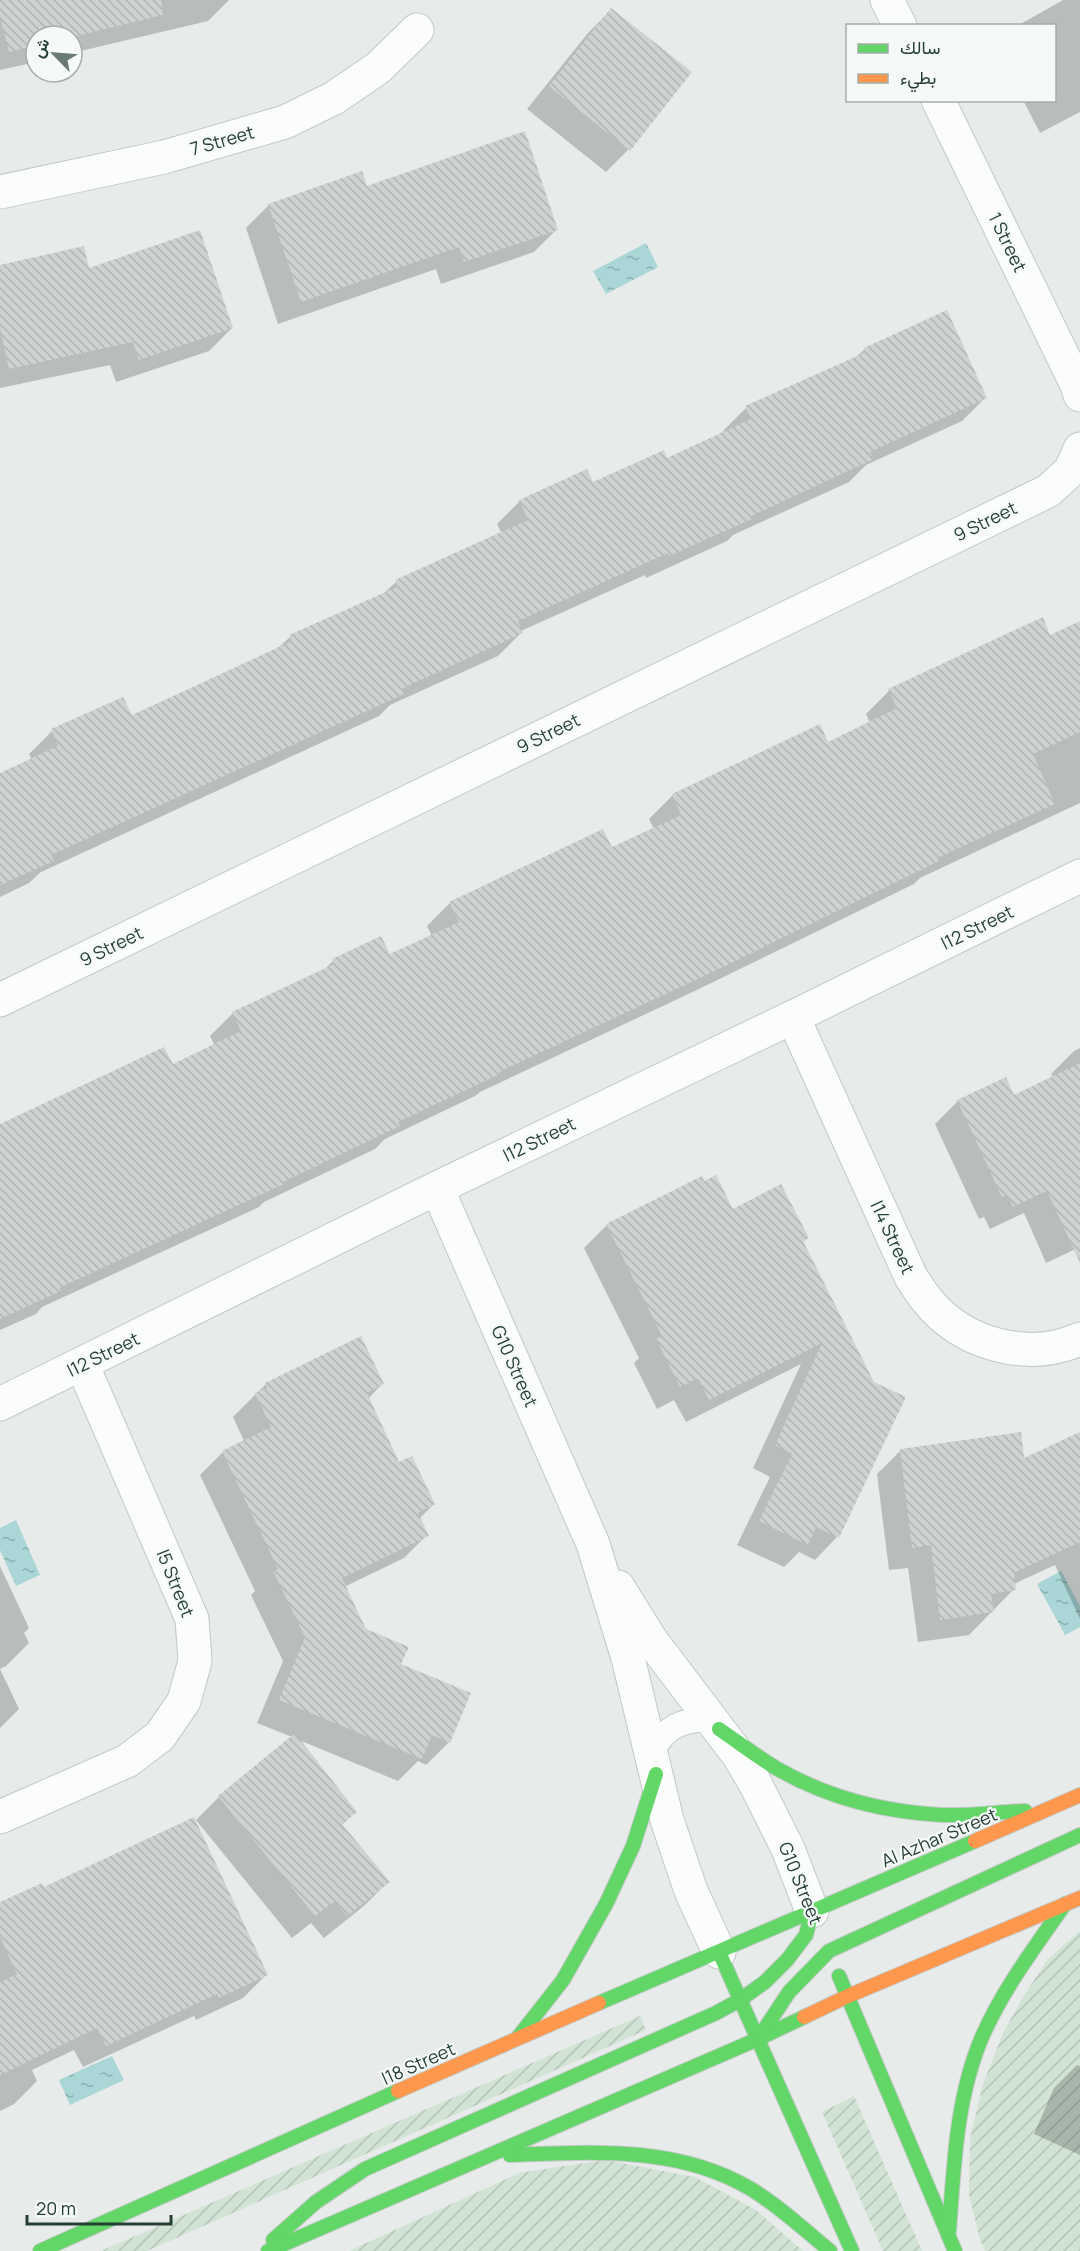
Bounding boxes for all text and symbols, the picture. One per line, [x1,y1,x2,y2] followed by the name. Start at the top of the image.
[24,24,84,84] north arrow
[846,24,1056,102] legend
[26,34,54,61] text: ش
[900,35,940,59] text: سالك
[900,65,936,93] text: بطيء
[187,119,257,161] street label: 7 Street
[983,208,1033,276] street label: 1 Street
[949,495,1021,547] street label: 9 Street
[512,707,584,759] street label: 9 Street
[937,899,1017,955] street label: I12 Street
[75,920,147,972] street label: 9 Street
[499,1111,579,1167] street label: I12 Street
[866,1196,920,1278] street label: I14 Street
[486,1321,544,1411] street label: G10 Street
[63,1326,143,1382] street label: I12 Street
[152,1546,200,1620] street label: I5 Street
[877,1802,1001,1872] street label: Al Azhar Street
[774,1838,828,1928] street label: G10 Street
[377,2036,459,2090] street label: I18 Street
[27,2188,171,2226] scale bar
[36,2196,76,2220] text: 20 m

